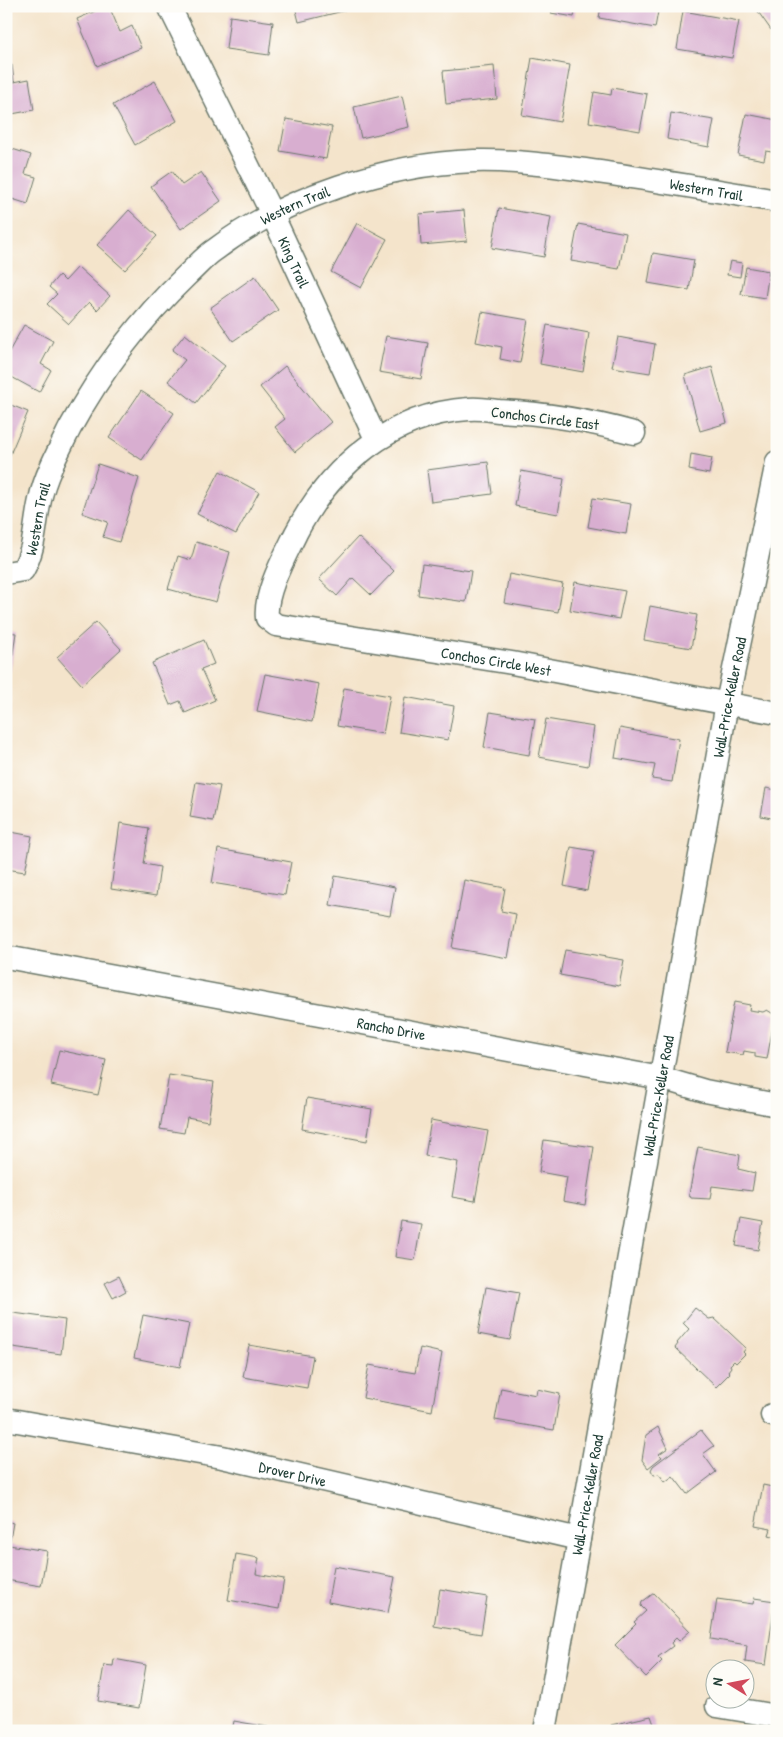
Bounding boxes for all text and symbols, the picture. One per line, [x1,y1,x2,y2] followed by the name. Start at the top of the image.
[668,173,745,206] street label: Western Trail
[256,180,333,229] street label: Western Trail
[273,233,315,291] street label: King Trail
[490,401,601,435] street label: Conchos Circle East
[20,479,55,558] street label: Western Trail
[707,635,751,759] street label: Wall-Price-Keller Road
[439,641,554,681] street label: Conchos Circle West
[355,1012,428,1045] street label: Rancho Drive
[636,1034,678,1158] street label: Wall-Price-Keller Road
[566,1433,608,1557] street label: Wall-Price-Keller Road
[257,1455,329,1491] street label: Drover Drive
[706,1660,756,1710] north arrow
[707,1676,727,1687] text: N

